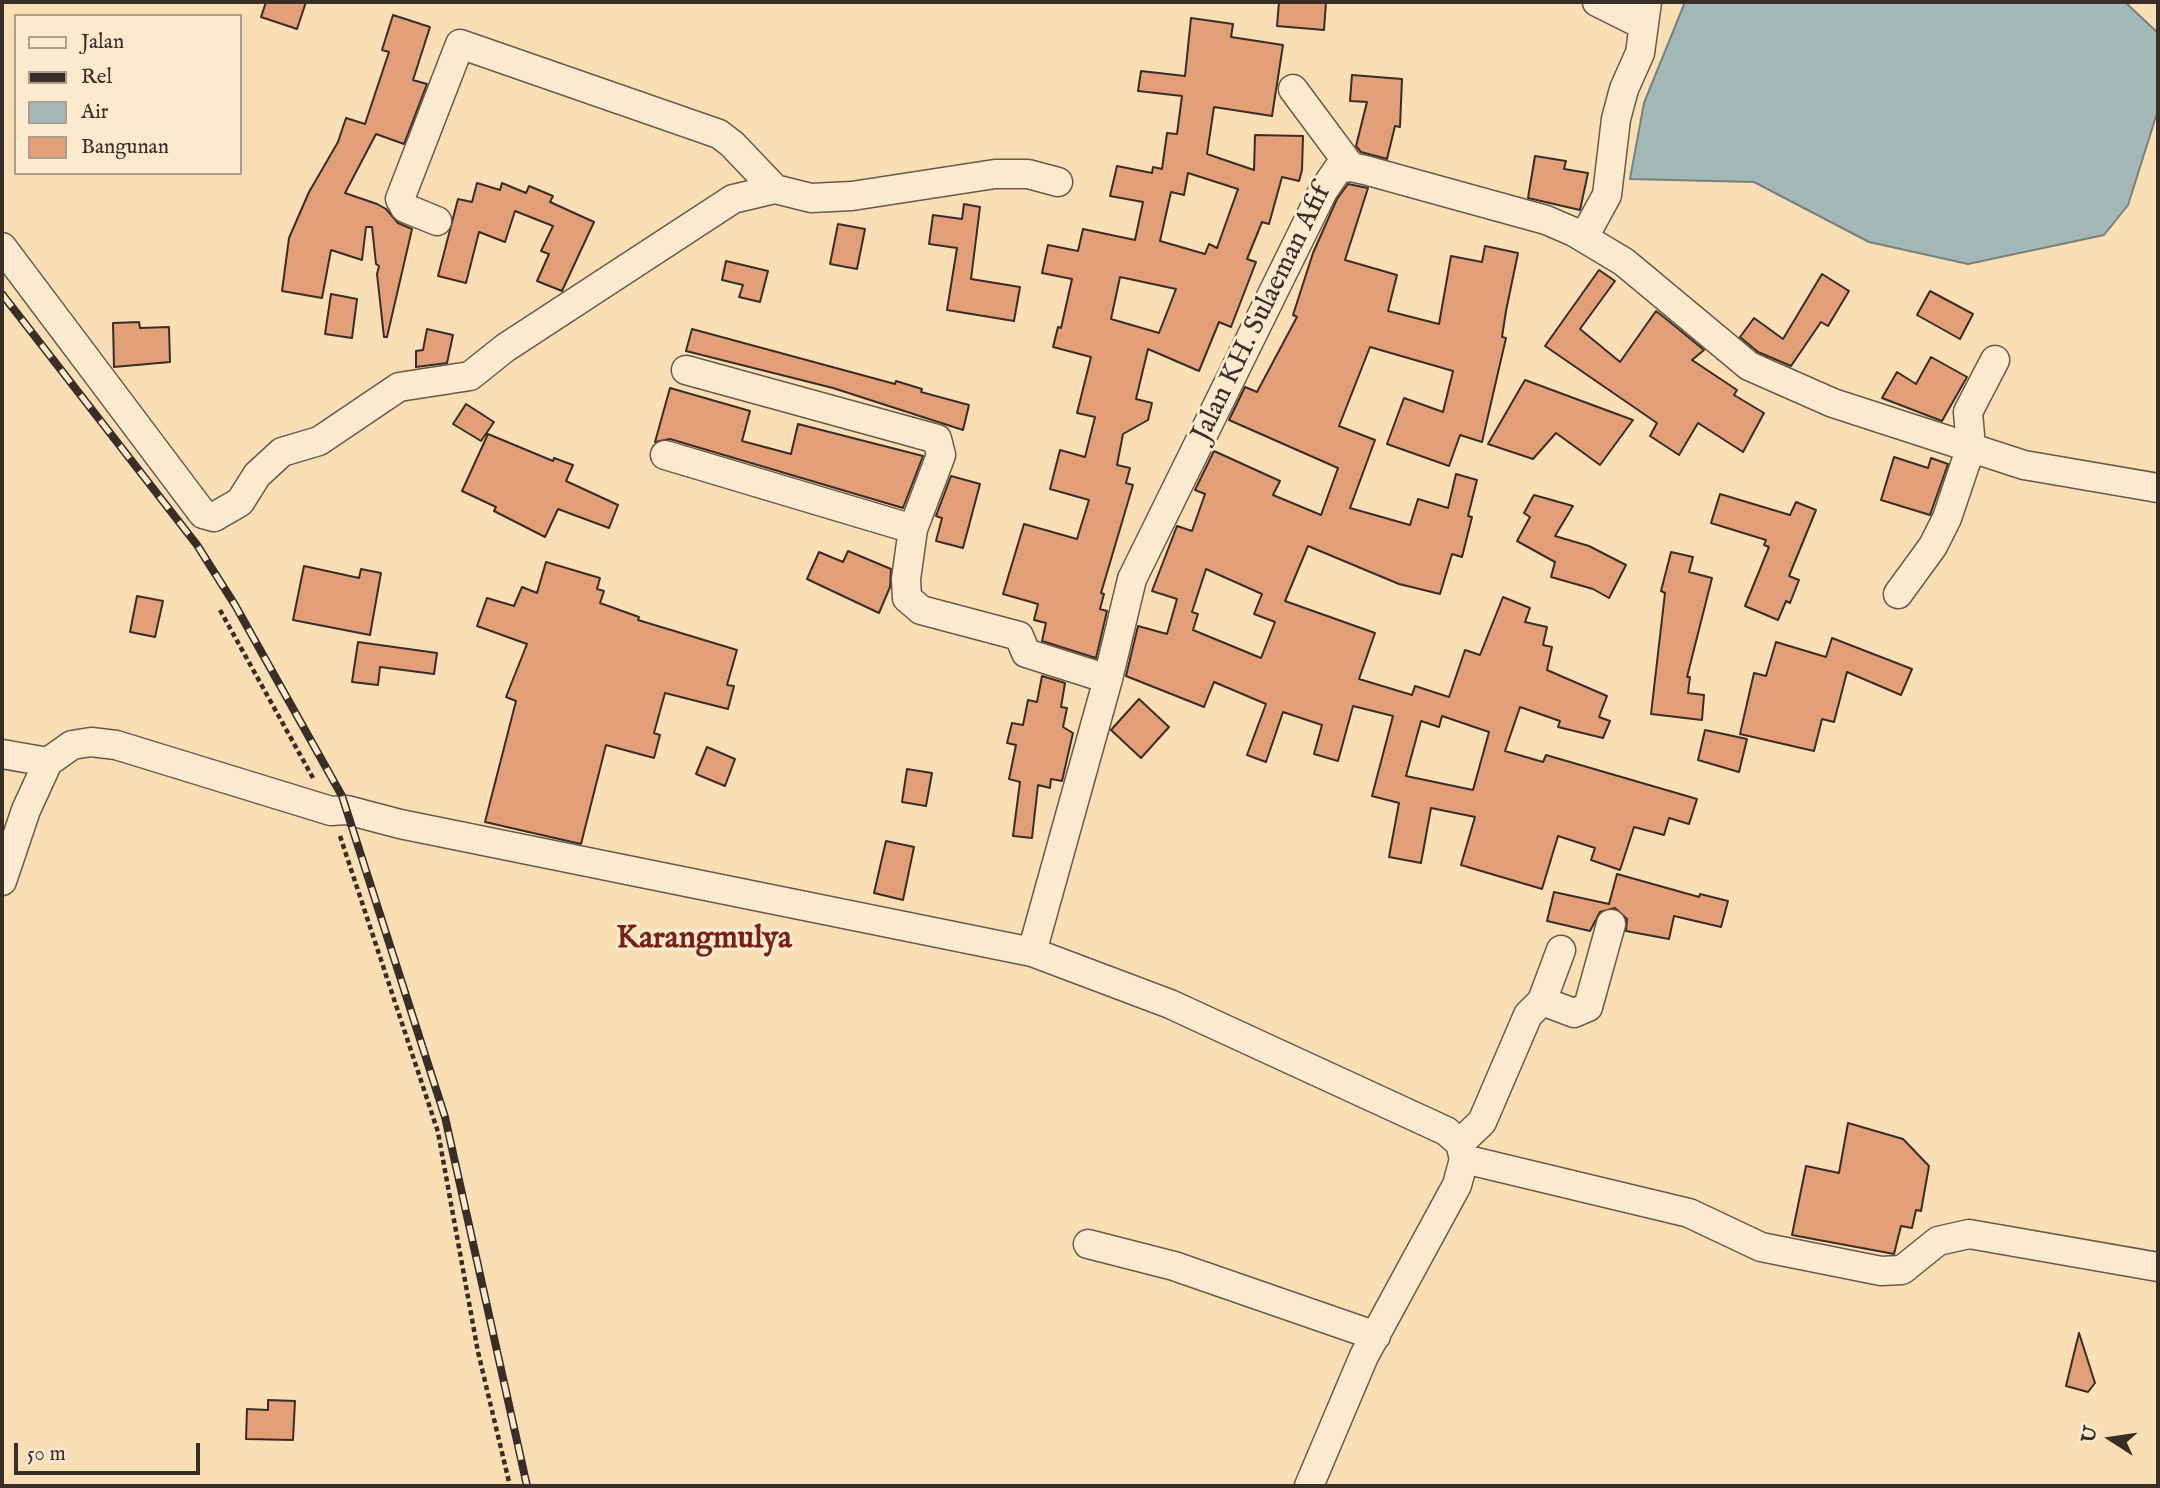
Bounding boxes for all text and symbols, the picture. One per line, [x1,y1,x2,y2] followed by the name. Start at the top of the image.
[14,14,242,175] legend
[81,29,124,56] text: Jalan
[81,64,112,91] text: Rel
[81,99,109,126] text: Air
[81,134,169,161] text: Bangunan
[1186,180,1340,448] street label: Jalan KH. Sulaeman Afif
[616,921,792,959] district label: Karangmulya
[2076,1404,2146,1474] north arrow
[2077,1424,2104,1445] text: U
[18,1428,203,1472] scale bar
[27,1441,66,1468] text: 50 m

